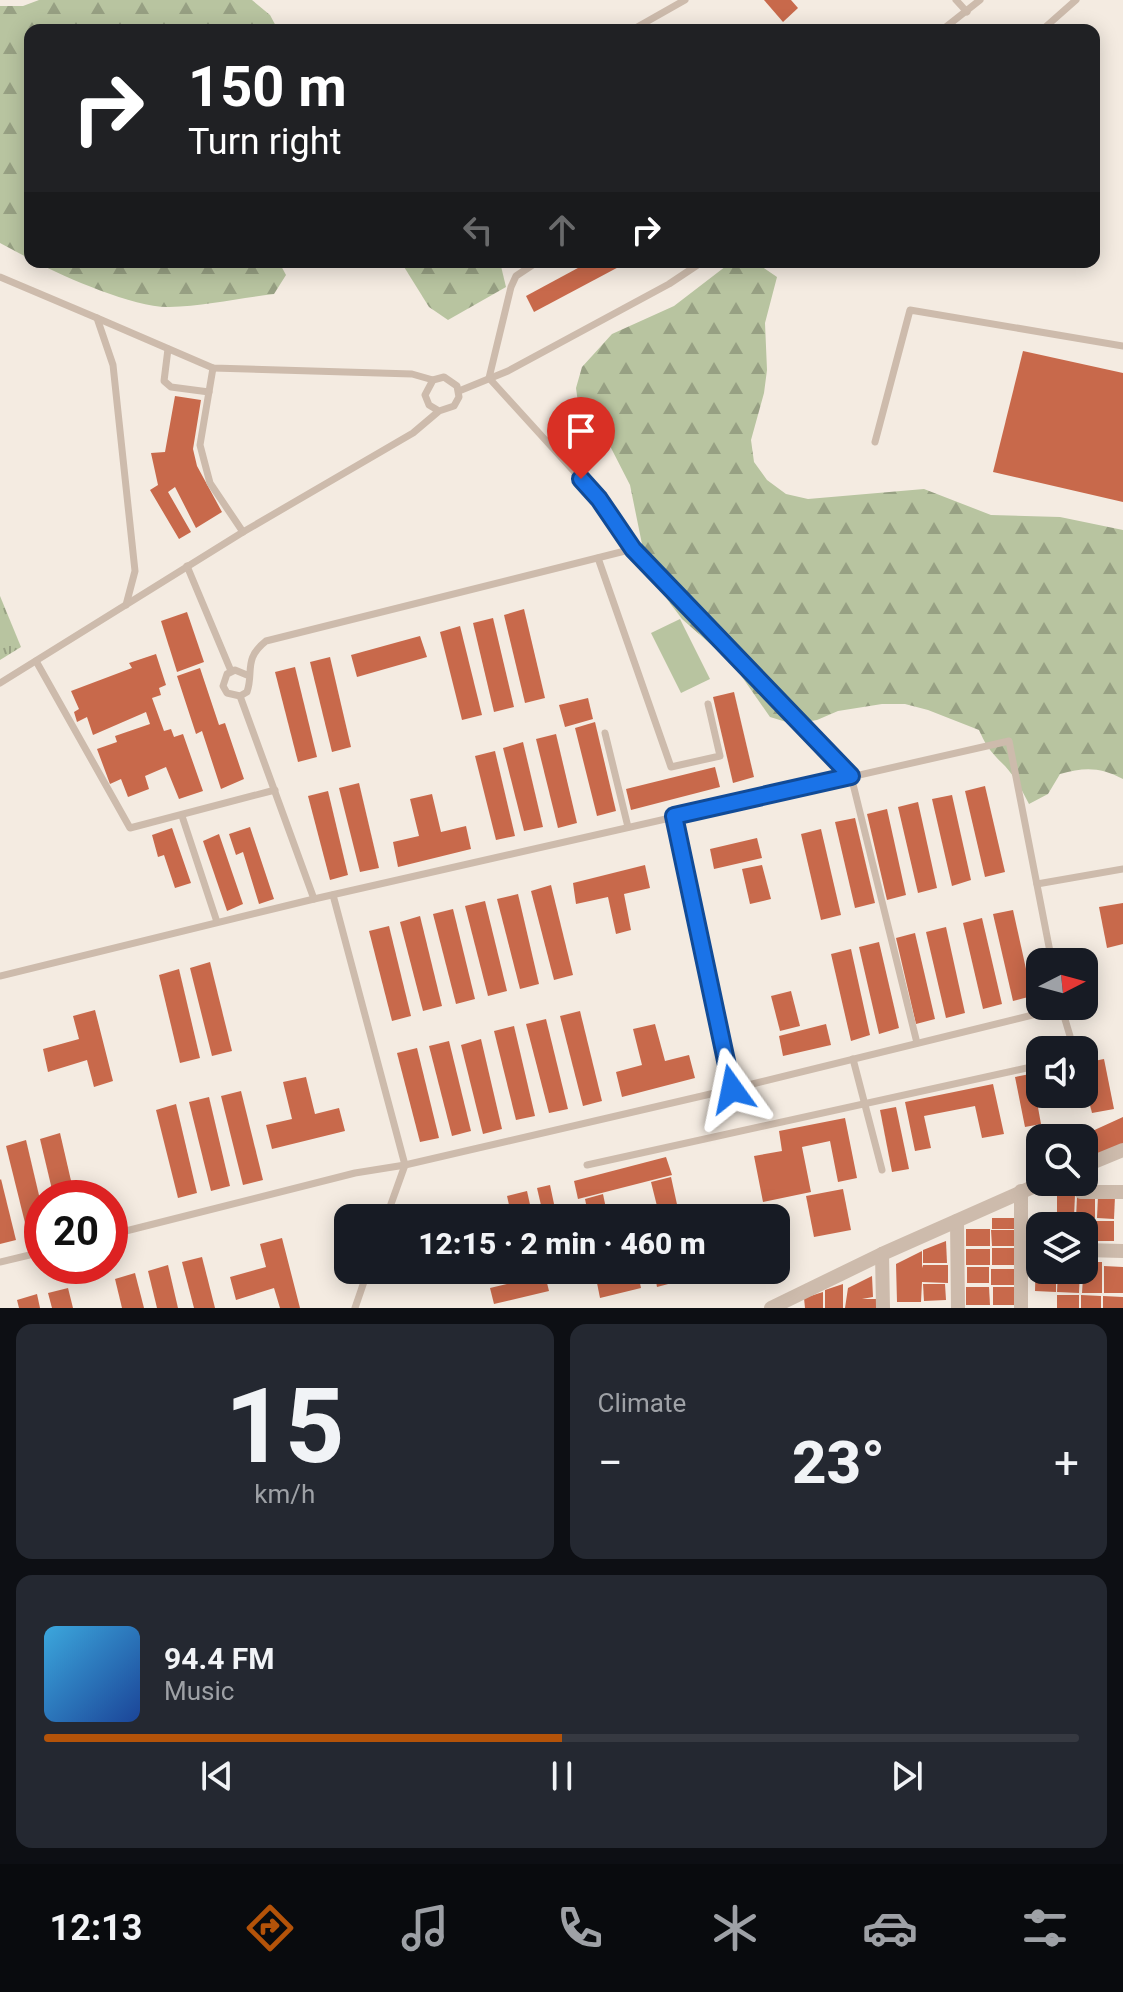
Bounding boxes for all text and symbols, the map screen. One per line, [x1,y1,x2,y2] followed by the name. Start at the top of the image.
[188,54,347,120] text: 150 m
[56,56,160,160] icon: right
[188,121,341,163] text: Turn right
[456,208,500,252] icon: left
[540,208,584,252] icon: ahead
[624,208,668,252] icon: right
[547,397,615,479] pin
[559,409,603,453] icon: arrive
[1026,948,1098,1020] north arrow
[1026,948,1098,1284] map controls
[1026,1036,1098,1108] button: sound
[690,1047,774,1131] position arrow
[1026,1124,1098,1196] button: search
[24,1180,128,1284] speed limit sign: 20
[1026,1212,1098,1284] button: layers
[418,1226,706,1261] text: 12:15 · 2 min · 460 m
[225,1366,344,1487] text: 15
[598,1388,686,1418] text: Climate
[792,1427,885,1498] text: 23°
[598,1437,623,1489] text: −
[1054,1437,1079,1489] text: +
[254,1479,315,1509] text: km/h
[164,1641,275,1676] text: 94.4 FM
[164,1676,234,1706] text: Music
[195,1754,239,1798] icon: previous
[540,1754,584,1798] icon: pause
[885,1754,929,1798] icon: next
[242,1900,298,1956] icon: directions
[397,1900,453,1956] icon: music
[552,1900,608,1956] icon: phone
[707,1900,763,1956] icon: climate
[862,1900,918,1956] icon: car
[1017,1900,1073,1956] icon: filters
[50,1907,142,1949] text: 12:13

